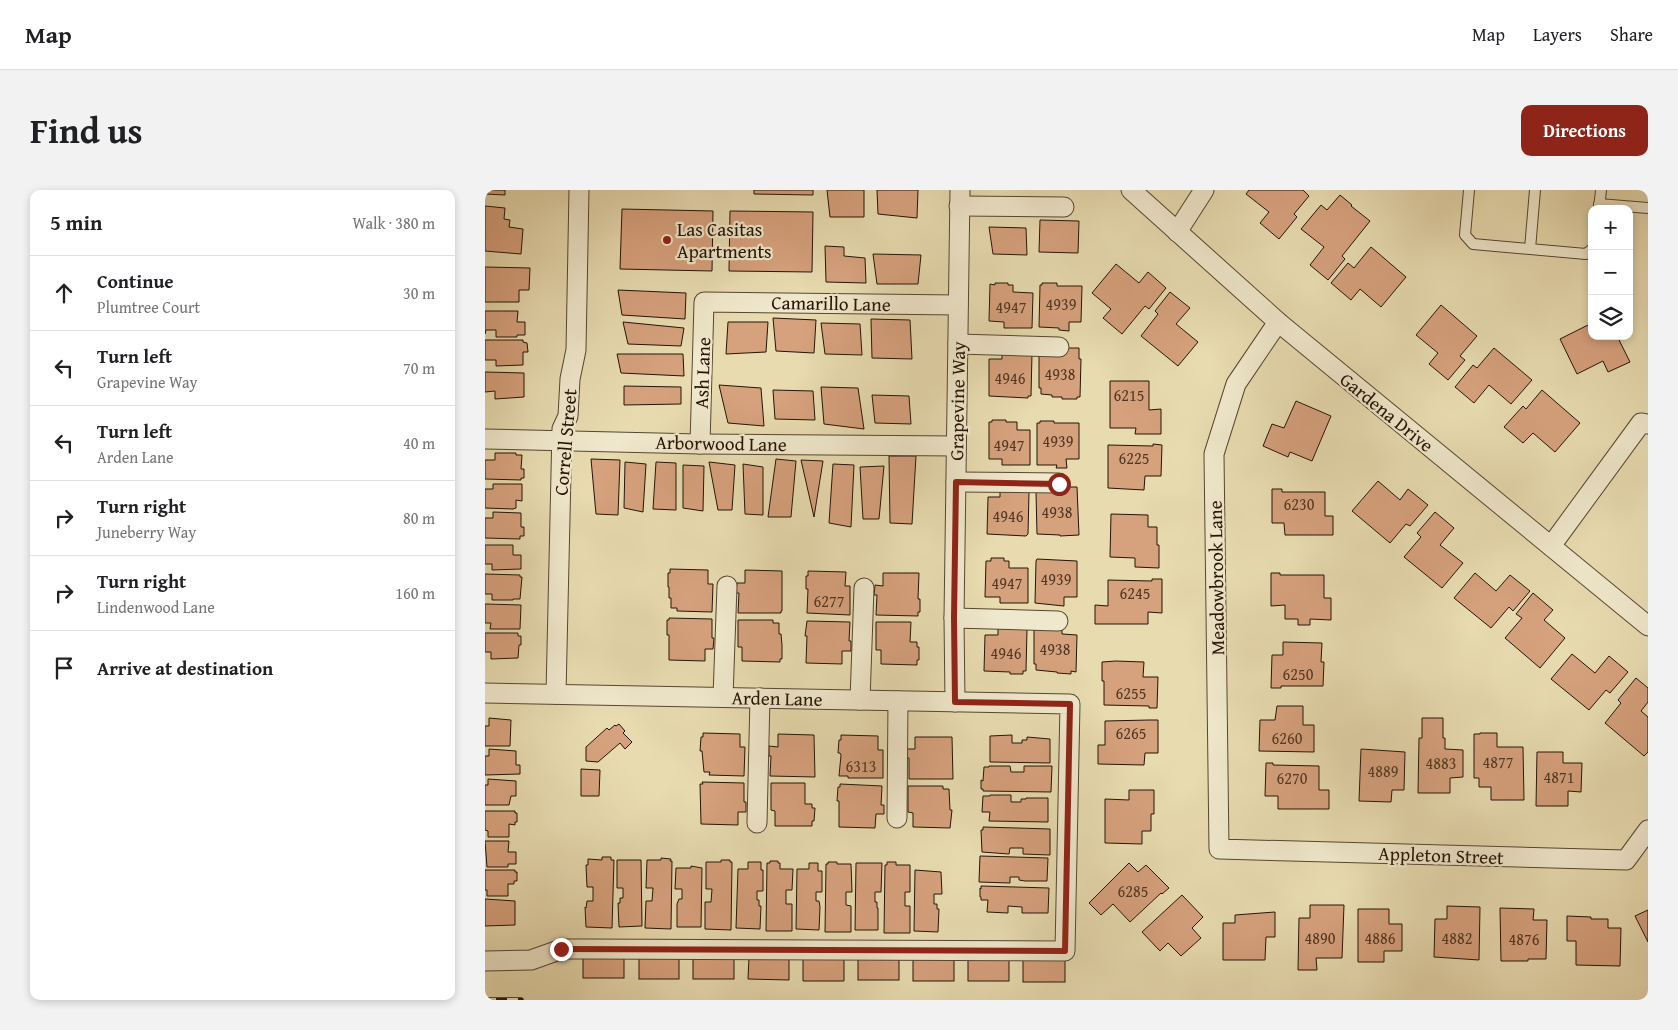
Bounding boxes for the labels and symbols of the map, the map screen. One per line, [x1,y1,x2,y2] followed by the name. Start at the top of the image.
[677,215,772,265] place label: Las Casitas Apartments
[661,234,673,246] marker: Las Casitas Apartments
[771,288,891,318] street label: Camarillo Lane
[1046,292,1077,316] house number: 4939
[996,295,1027,319] house number: 4947
[687,337,717,409] street label: Ash Lane
[942,341,972,461] street label: Grapevine Way
[1045,362,1076,386] house number: 4938
[1334,365,1440,459] street label: Gardena Drive
[995,366,1026,390] house number: 4946
[1114,383,1144,407] house number: 6215
[546,387,584,497] street label: Correll Street
[655,428,787,458] street label: Arborwood Lane
[1043,429,1074,453] house number: 4939
[994,433,1025,457] house number: 4947
[1119,446,1149,470] house number: 6225
[1048,473,1071,496] route start
[1284,492,1315,516] house number: 6230
[1042,500,1073,524] house number: 4938
[1201,500,1231,656] street label: Meadowbrook Lane
[993,504,1024,528] house number: 4946
[1041,567,1072,591] house number: 4939
[992,571,1023,595] house number: 4947
[1120,581,1150,605] house number: 6245
[814,589,845,613] house number: 6277
[1040,637,1071,661] house number: 4938
[991,641,1022,665] house number: 4946
[1283,662,1314,686] house number: 6250
[1116,681,1146,705] house number: 6255
[731,683,823,713] street label: Arden Lane
[1116,721,1146,745] house number: 6265
[1272,726,1303,750] house number: 6260
[1483,750,1514,774] house number: 4877
[1426,751,1456,775] house number: 4883
[846,754,876,778] house number: 6313
[1368,759,1399,783] house number: 4889
[1544,765,1574,789] house number: 4871
[1277,766,1308,790] house number: 6270
[1378,839,1505,871] street label: Appleton Street
[1118,879,1148,903] house number: 6285
[1305,926,1336,950] house number: 4890
[1365,926,1396,950] house number: 4886
[1442,926,1472,950] house number: 4882
[1509,927,1540,951] house number: 4876
[550,938,573,961] route end

